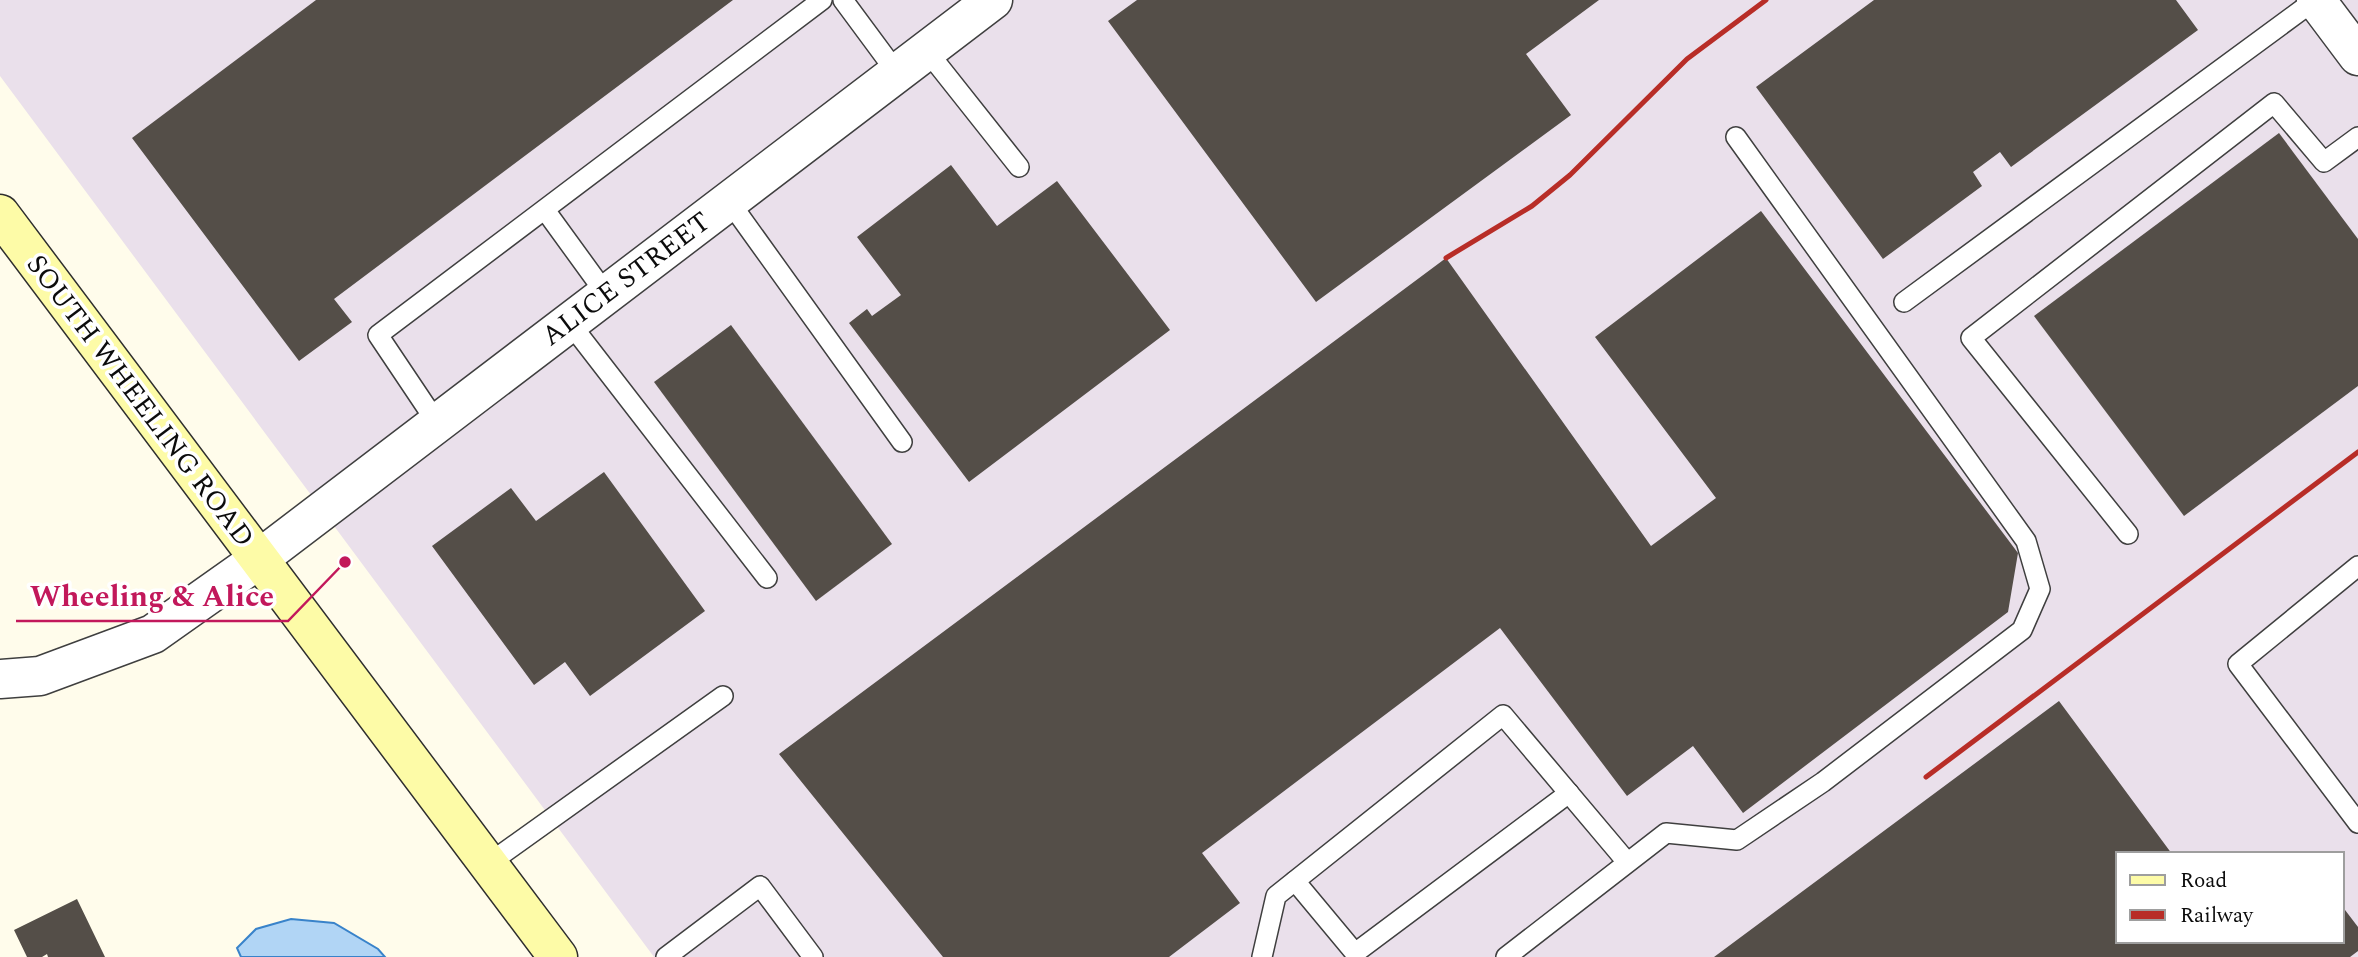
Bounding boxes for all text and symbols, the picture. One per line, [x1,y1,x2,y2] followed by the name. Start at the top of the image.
[532,201,720,357] street label: ALICE STREET
[15,245,265,557] street label: SOUTH WHEELING ROAD
[16,570,288,621] callout: Wheeling & Alice
[30,574,274,620] text: Wheeling & Alice
[2116,852,2344,943] legend
[2180,865,2227,897] text: Road
[2180,900,2254,932] text: Railway

